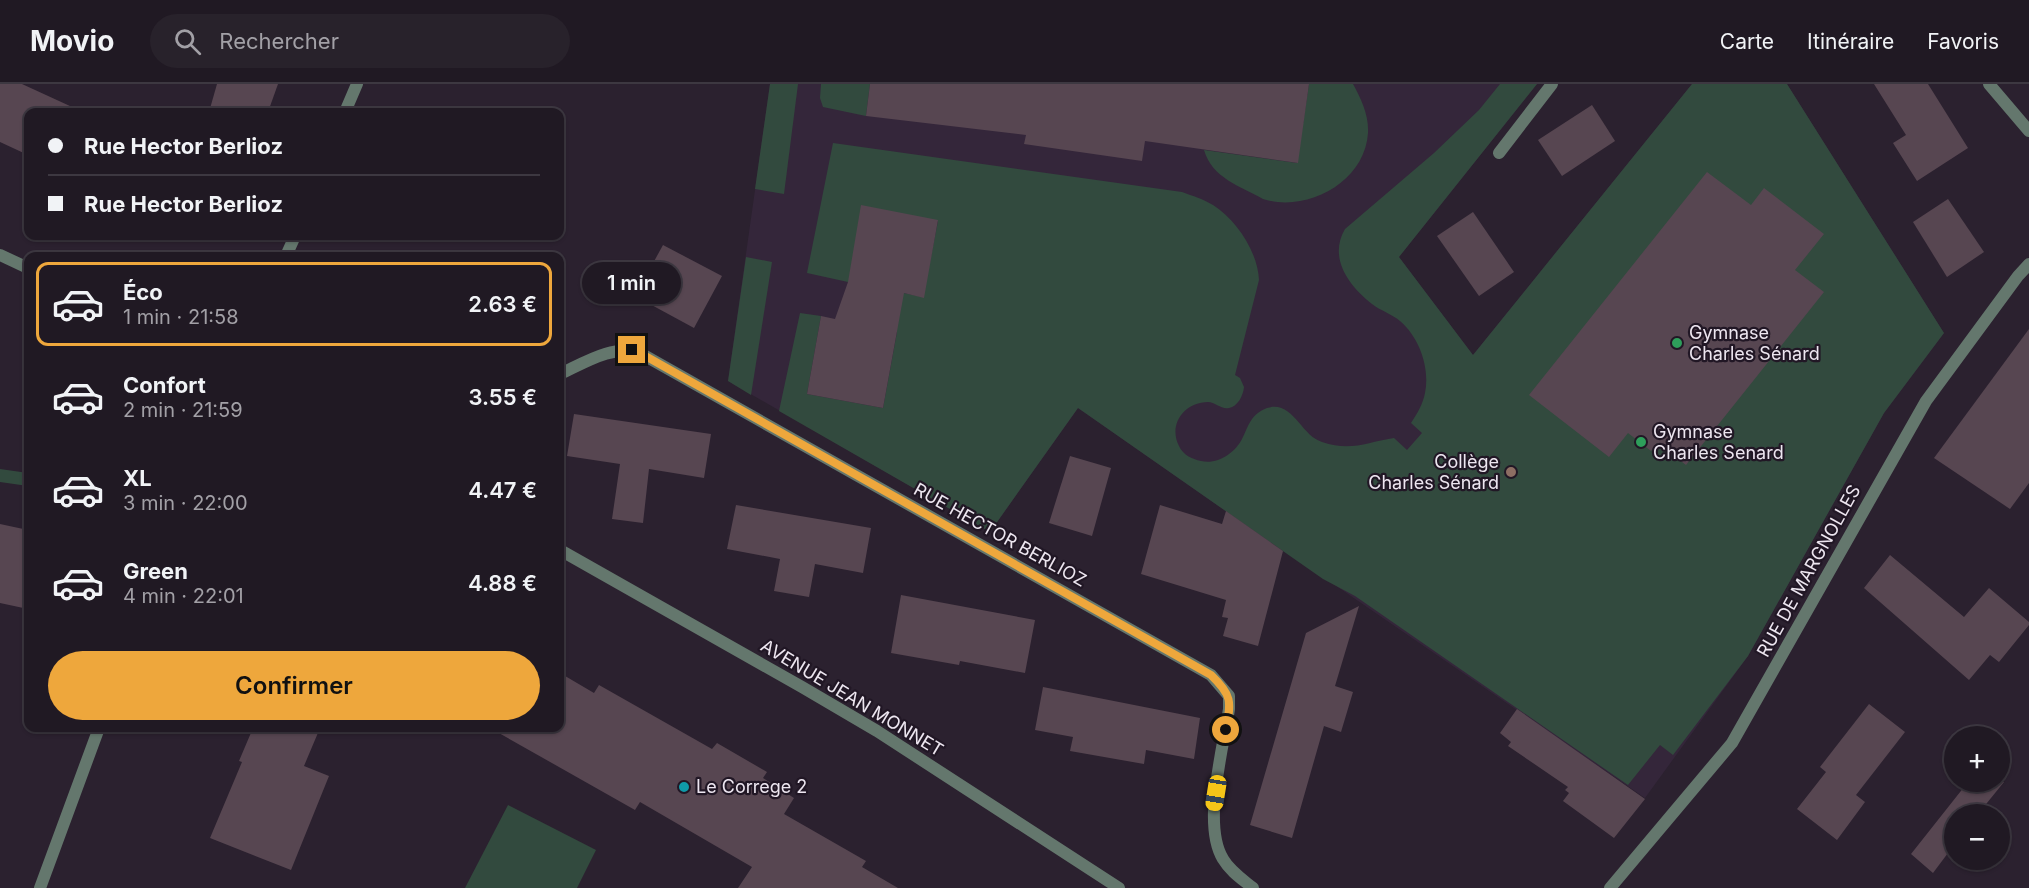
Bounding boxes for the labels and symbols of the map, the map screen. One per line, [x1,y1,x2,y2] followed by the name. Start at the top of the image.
[582,263,682,305] callout: 1 min
[1689,322,1820,364] place label: Gymnase Charles Sénard
[618,336,645,363] route end
[1670,336,1684,350] marker: Gymnase Charles Sénard
[1653,421,1784,463] place label: Gymnase Charles Senard
[1634,435,1648,449] marker: Gymnase Charles Senard
[1368,451,1499,493] place label: Collège Charles Sénard
[1504,465,1518,479] marker: Collège Charles Sénard
[910,478,1090,591] street label: RUE HECTOR BERLIOZ
[1752,481,1865,660] street label: RUE DE MARGNOLLES
[757,635,947,760] street label: AVENUE JEAN MONNET
[1212,716,1239,743] route start
[1204,774,1228,812] car
[696,776,807,797] place label: Le Correge 2
[677,780,691,794] marker: Le Correge 2

